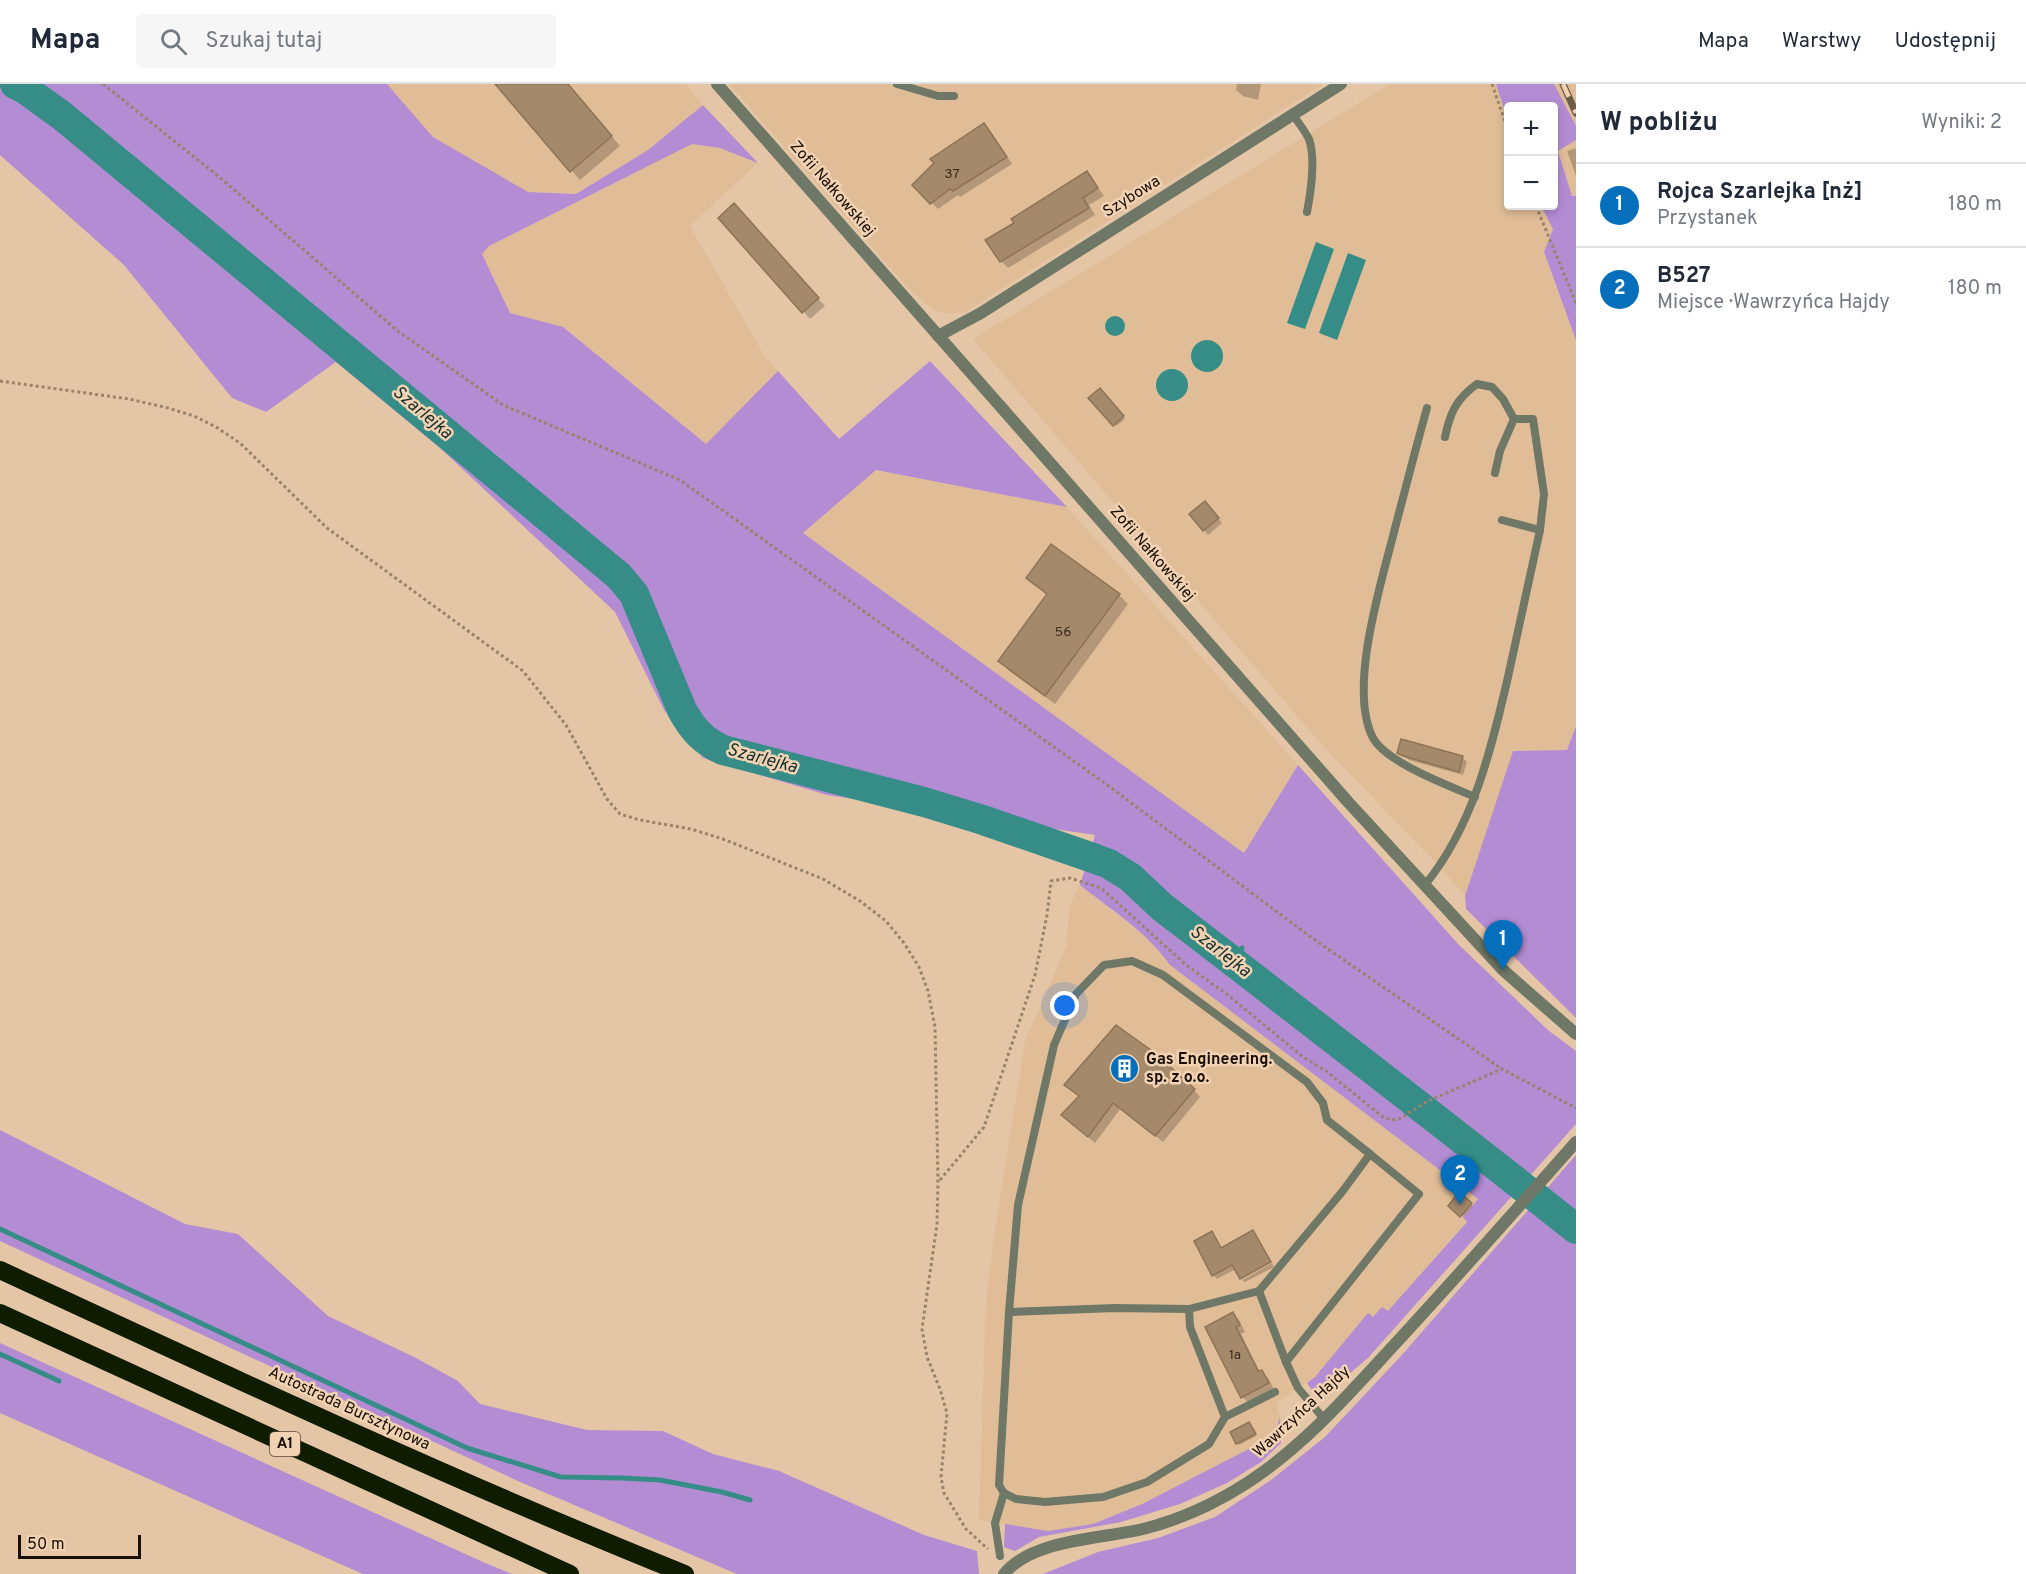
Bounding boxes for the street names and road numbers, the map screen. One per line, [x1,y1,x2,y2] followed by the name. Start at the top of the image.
[785,137,879,241] street label: Zofii Nałkowskiej
[1100,172,1164,222] street label: Szybowa
[1105,502,1199,606] street label: Zofii Nałkowskiej
[1249,1362,1355,1462] street label: Wawrzyńca Hajdy
[265,1363,433,1455] street label: Autostrada Bursztynowa
[270,1432,300,1456] road number: A1

